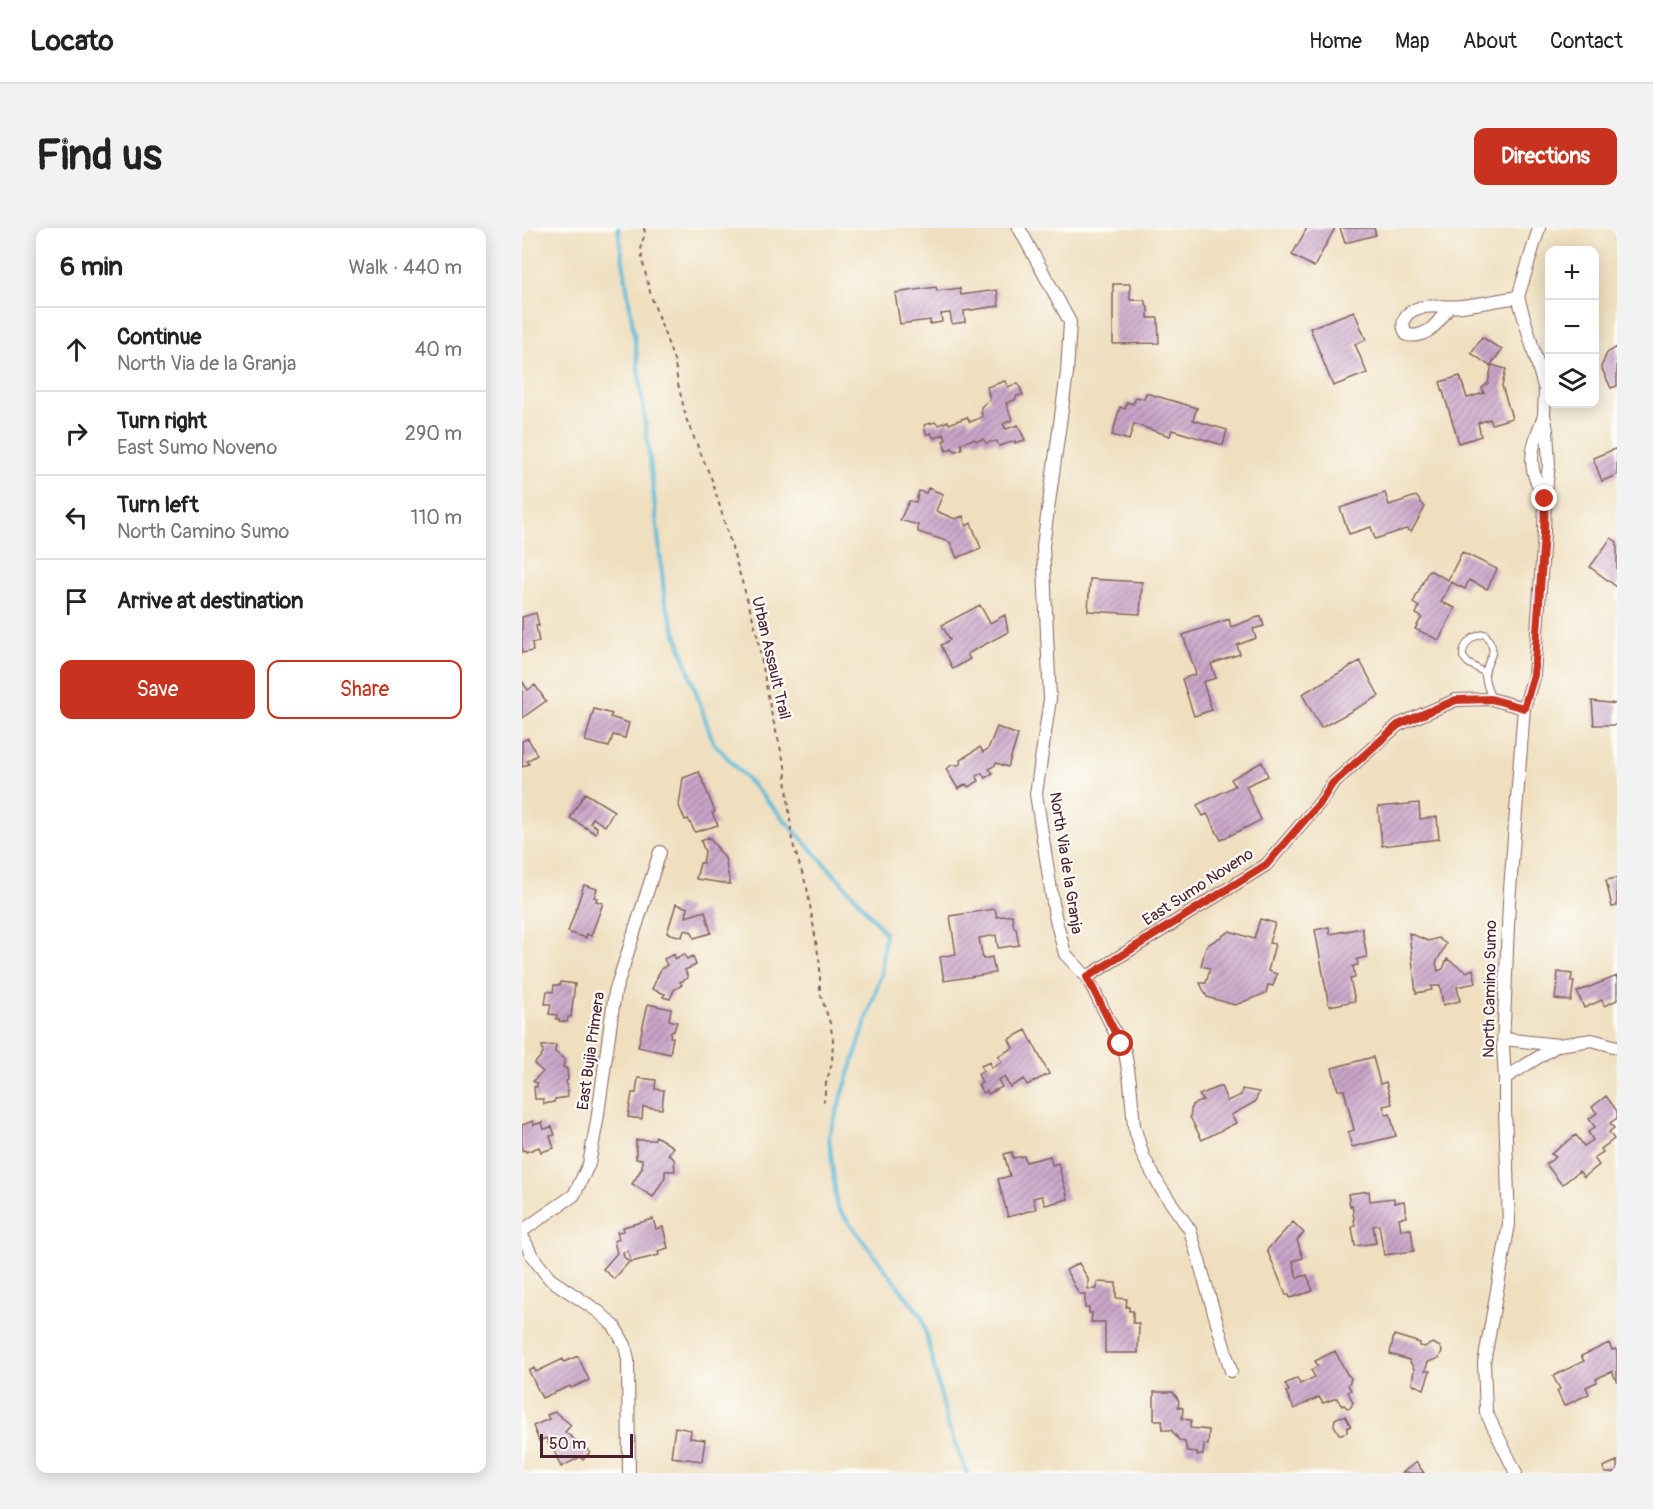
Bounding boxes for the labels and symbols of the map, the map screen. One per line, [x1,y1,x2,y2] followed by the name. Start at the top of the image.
[1531,485,1557,511] route end
[747,595,795,721] street label: Urban Assault Trail
[1045,791,1087,935] street label: North Via de la Granja
[1139,843,1258,930] street label: East Sumo Noveno
[1479,919,1501,1058] street label: North Camino Sumo
[573,991,609,1111] street label: East Bujia Primera
[1107,1030,1133,1056] route start
[540,1431,633,1458] scale bar

